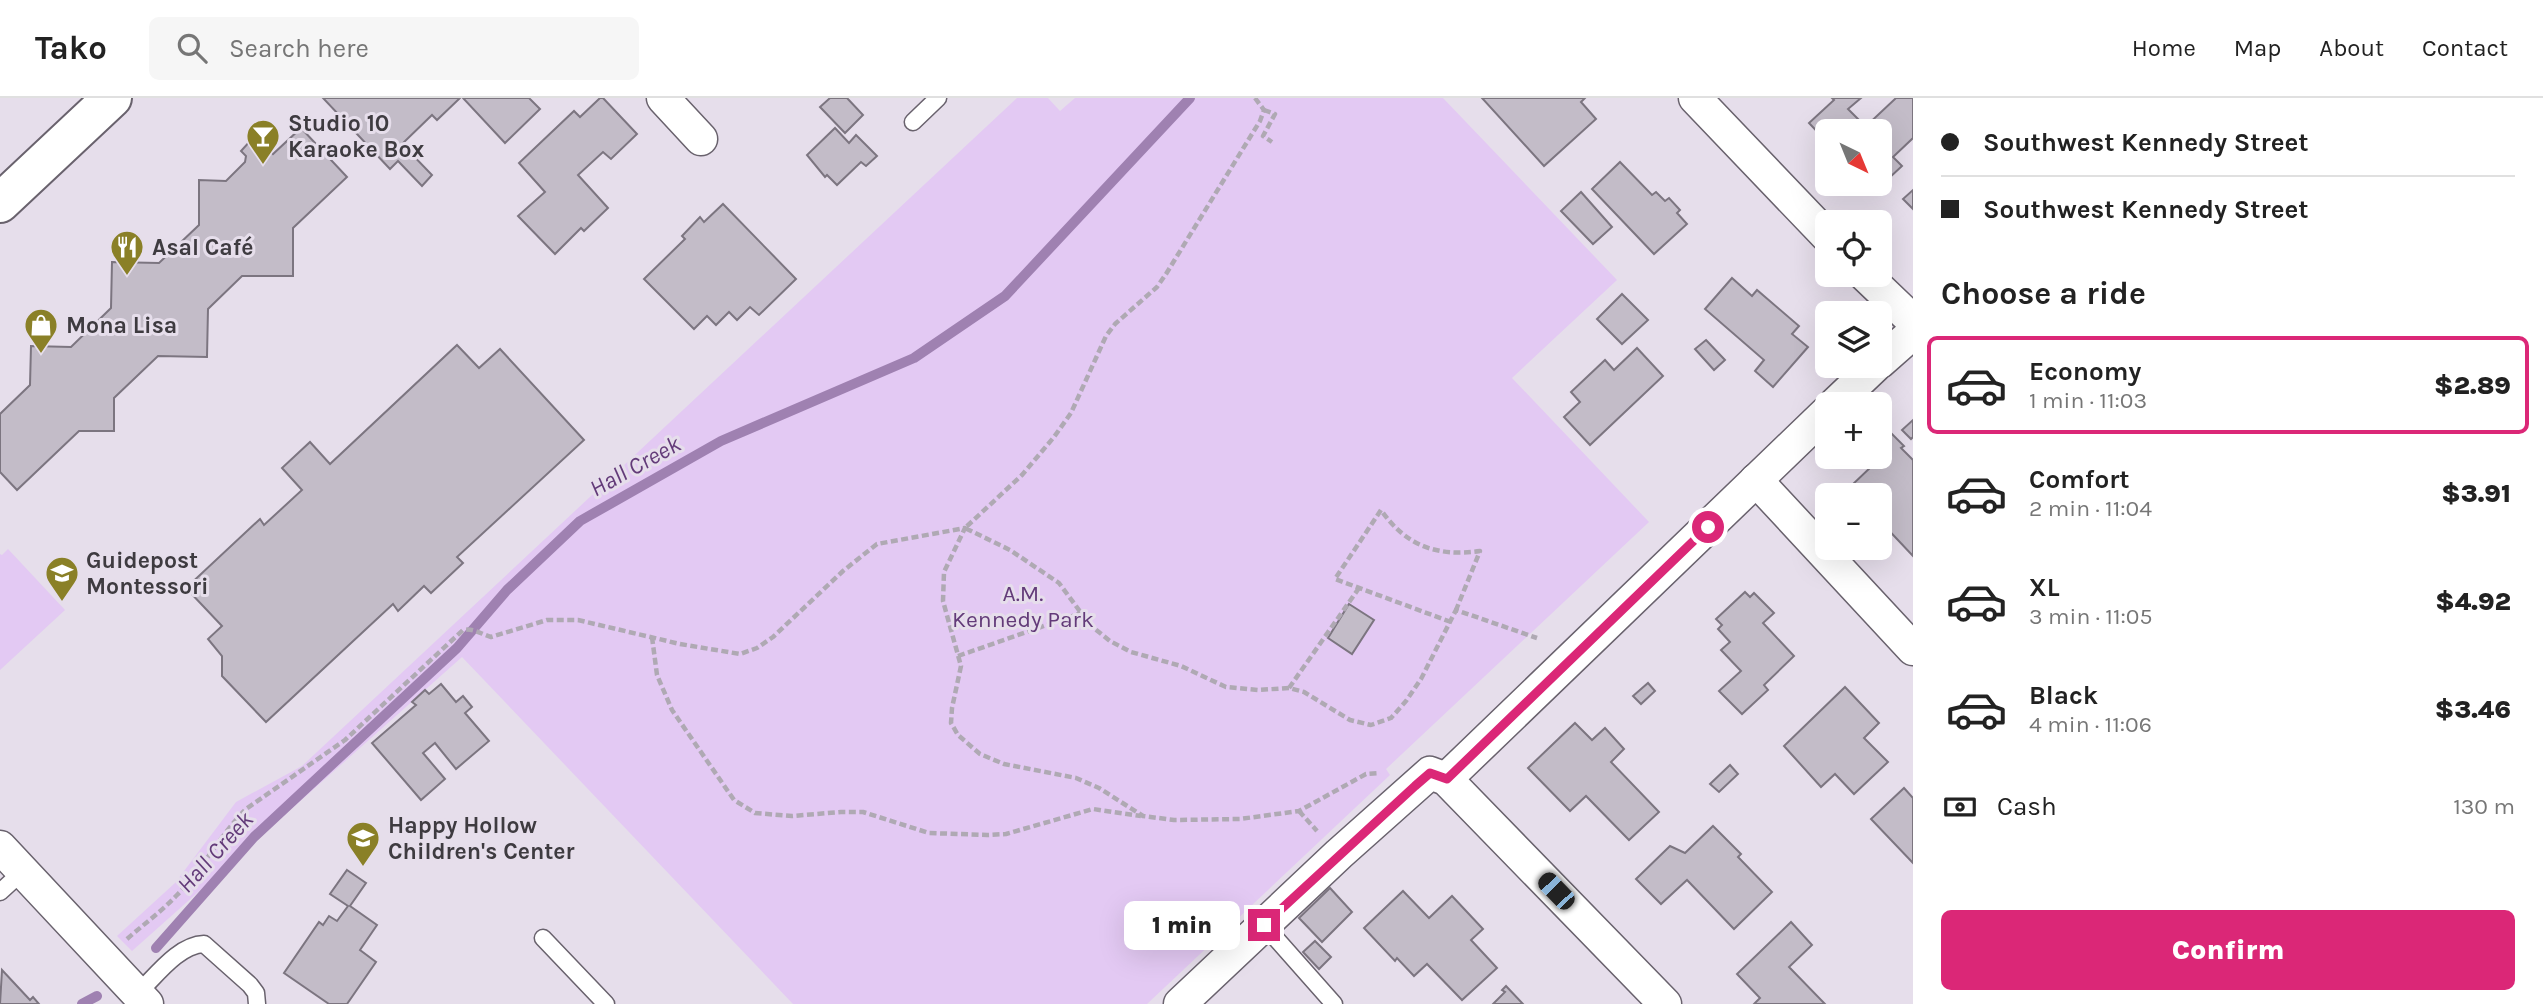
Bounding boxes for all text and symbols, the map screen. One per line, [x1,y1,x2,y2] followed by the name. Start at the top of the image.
[149,17,639,80] search box
[35,29,107,67] text: Tako
[173,29,211,67] icon: search
[229,33,369,64] text: Search here
[2132,34,2196,62] text: Home
[2234,34,2281,62] text: Map
[2319,34,2384,62] text: About
[2422,34,2508,62] text: Contact
[288,110,425,163] place label: Studio 10 Karaoke Box
[244,117,282,166] bar icon: Studio 10 Karaoke Box
[1815,119,1892,196] north arrow
[1815,119,1892,560] map controls
[1983,127,2309,158] text: Southwest Kennedy Street
[1983,194,2309,225] text: Southwest Kennedy Street
[1815,210,1892,287] button: locate
[108,228,146,277] restaurant icon: Asal Café
[152,234,253,261] place label: Asal Café
[1941,275,2146,312] text: Choose a ride
[1815,301,1892,378] button: layers
[22,306,60,355] shop icon: Mona Lisa
[66,312,177,339] place label: Mona Lisa
[1945,354,2008,417] icon: car
[2029,356,2141,387] text: Economy
[2434,370,2511,401] text: $2.89
[2029,387,2147,414] text: 1 min · 11:03
[1815,392,1892,469] button: +
[585,429,686,502] water label: Hall Creek
[1945,462,2008,525] icon: car
[2029,464,2130,495] text: Comfort
[2441,478,2511,509] text: $3.91
[1815,483,1892,560] button: −
[2029,495,2152,522] text: 2 min · 11:04
[1692,511,1724,543] route start
[86,547,209,600] place label: Guidepost Montessori
[43,554,81,603] school or university icon: Guidepost Montessori
[1945,570,2008,633] icon: car
[2029,572,2060,603] text: XL
[952,580,1094,633] park label: A.M. Kennedy Park
[2435,586,2511,617] text: $4.92
[2029,603,2152,630] text: 3 min · 11:05
[1945,678,2008,741] icon: car
[2029,680,2098,711] text: Black
[2435,694,2511,725] text: $3.46
[2029,711,2152,738] text: 4 min · 11:06
[1941,788,1979,826] icon: cash
[1997,791,2057,822] text: Cash
[2453,793,2515,820] text: 130 m
[171,805,259,898] water label: Hall Creek
[388,812,575,865] place label: Happy Hollow Children's Center
[344,819,382,868] school or university icon: Happy Hollow Children's Center
[1534,869,1579,913] car
[1124,900,1240,950] callout: 1 min
[1248,909,1280,941] route end
[1941,910,2515,990] button: Confirm
[1152,912,1212,939] text: 1 min

